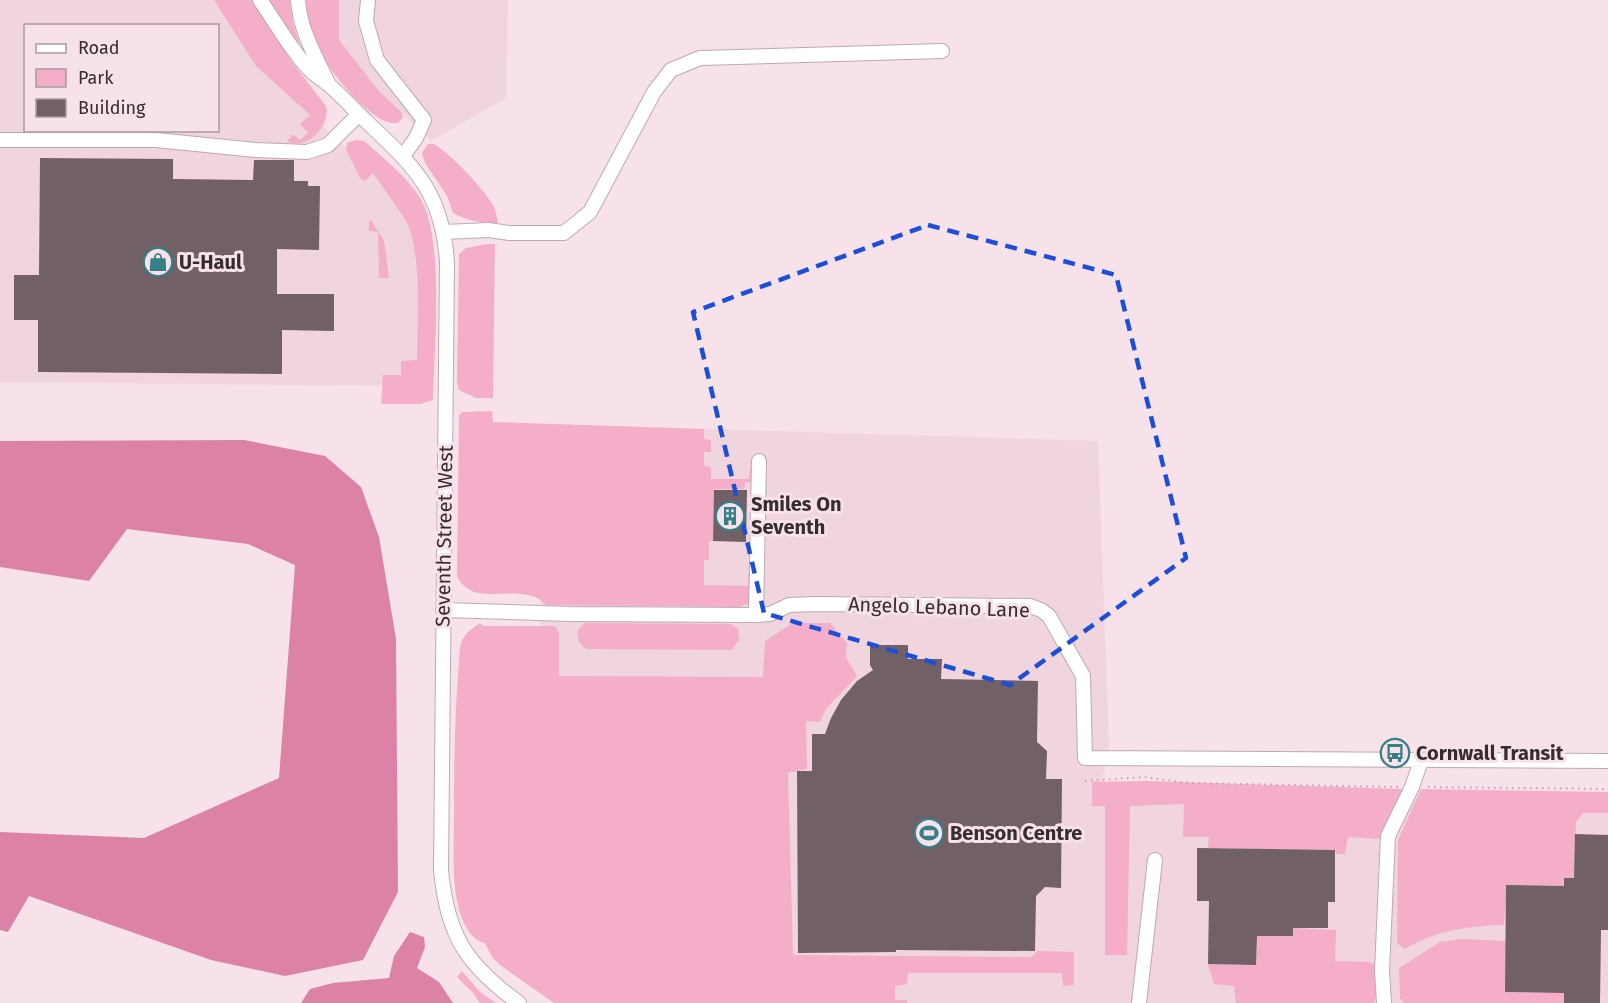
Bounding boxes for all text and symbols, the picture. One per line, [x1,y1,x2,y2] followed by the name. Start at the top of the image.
[24,24,219,132] legend
[78,37,120,59] text: Road
[78,67,114,89] text: Park
[78,97,146,119] text: Building
[142,246,174,278] shop icon: U-Haul
[179,250,242,274] place label: U-Haul
[430,444,458,627] street label: Seventh Street West
[751,492,842,539] place label: Smiles On Seventh
[714,500,746,532] building icon: Smiles On Seventh
[848,592,1030,622] street label: Angelo Lebano Lane
[1379,737,1411,769] bus stop icon: Cornwall Transit
[1416,741,1564,765] place label: Cornwall Transit
[913,817,945,849] sports icon: Benson Centre
[950,821,1082,845] place label: Benson Centre

